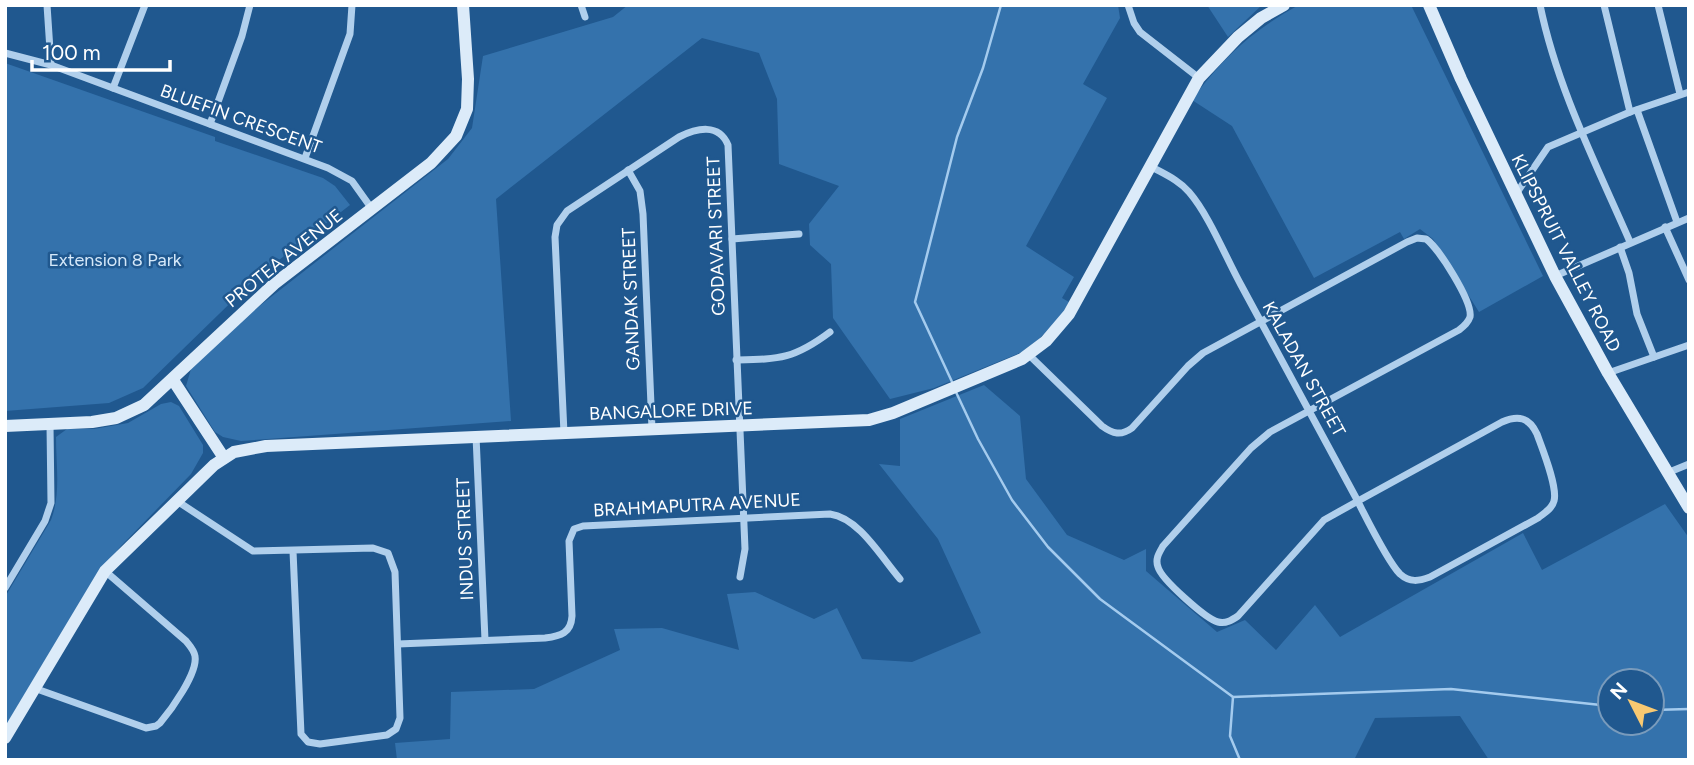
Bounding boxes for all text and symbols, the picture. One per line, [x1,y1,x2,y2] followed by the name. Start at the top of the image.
[32,28,170,72] scale bar
[42,40,101,65] text: 100 m
[157,80,325,158] street label: BLUEFIN CRESCENT
[1507,151,1625,355] street label: KLIPSPRUIT VALLEY ROAD
[702,156,730,316] street label: GODAVARI STREET
[221,204,347,312] street label: PROTEA AVENUE
[618,227,644,371] street label: GANDAK STREET
[48,249,182,271] park label: Extension 8 Park
[1258,298,1350,440] street label: KALADAN STREET
[589,397,753,425] street label: BANGALORE DRIVE
[452,477,478,601] street label: INDUS STREET
[593,489,801,521] street label: BRAHMAPUTRA AVENUE
[1596,667,1666,737] north arrow
[1605,678,1632,704] text: N

